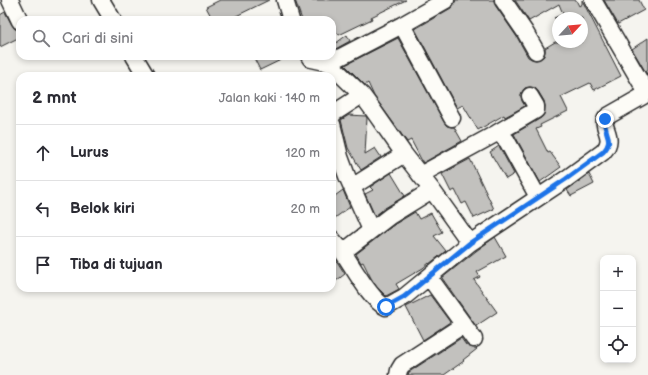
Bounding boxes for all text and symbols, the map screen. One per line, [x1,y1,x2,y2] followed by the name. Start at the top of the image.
[552,12,588,48] north arrow
[16,16,336,60] search box
[30,27,52,49] icon: search
[62,29,133,48] text: Cari di sini
[32,88,76,108] text: 2 mnt
[219,90,320,106] text: Jalan kaki · 140 m
[596,110,614,128] route end
[32,142,54,164] icon: ahead
[70,143,109,162] text: Lurus
[285,145,320,161] text: 120 m
[32,198,54,220] icon: left
[70,199,135,218] text: Belok kiri
[290,201,320,217] text: 20 m
[32,254,54,276] icon: arrive
[70,255,163,274] text: Tiba di tujuan
[600,255,636,363] map controls
[600,255,636,291] button: +
[600,291,636,327] button: −
[377,298,395,316] route start
[600,327,636,363] button: locate

